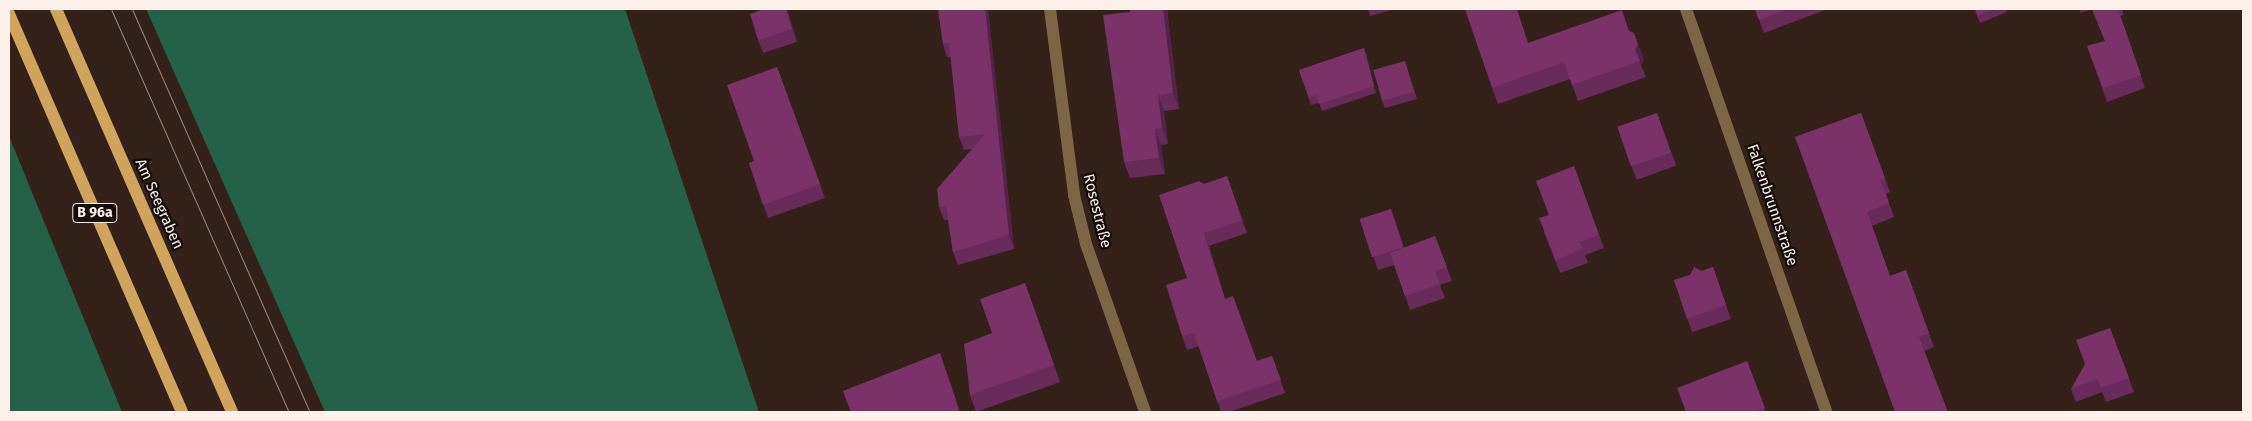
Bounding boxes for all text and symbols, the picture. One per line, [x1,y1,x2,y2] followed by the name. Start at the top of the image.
[1743,142,1801,268] street label: Falkenbrunnstraße
[131,156,187,252] street label: Am Seegraben
[1079,172,1115,250] street label: Rosestraße
[71,202,119,224] road number: B 96a

